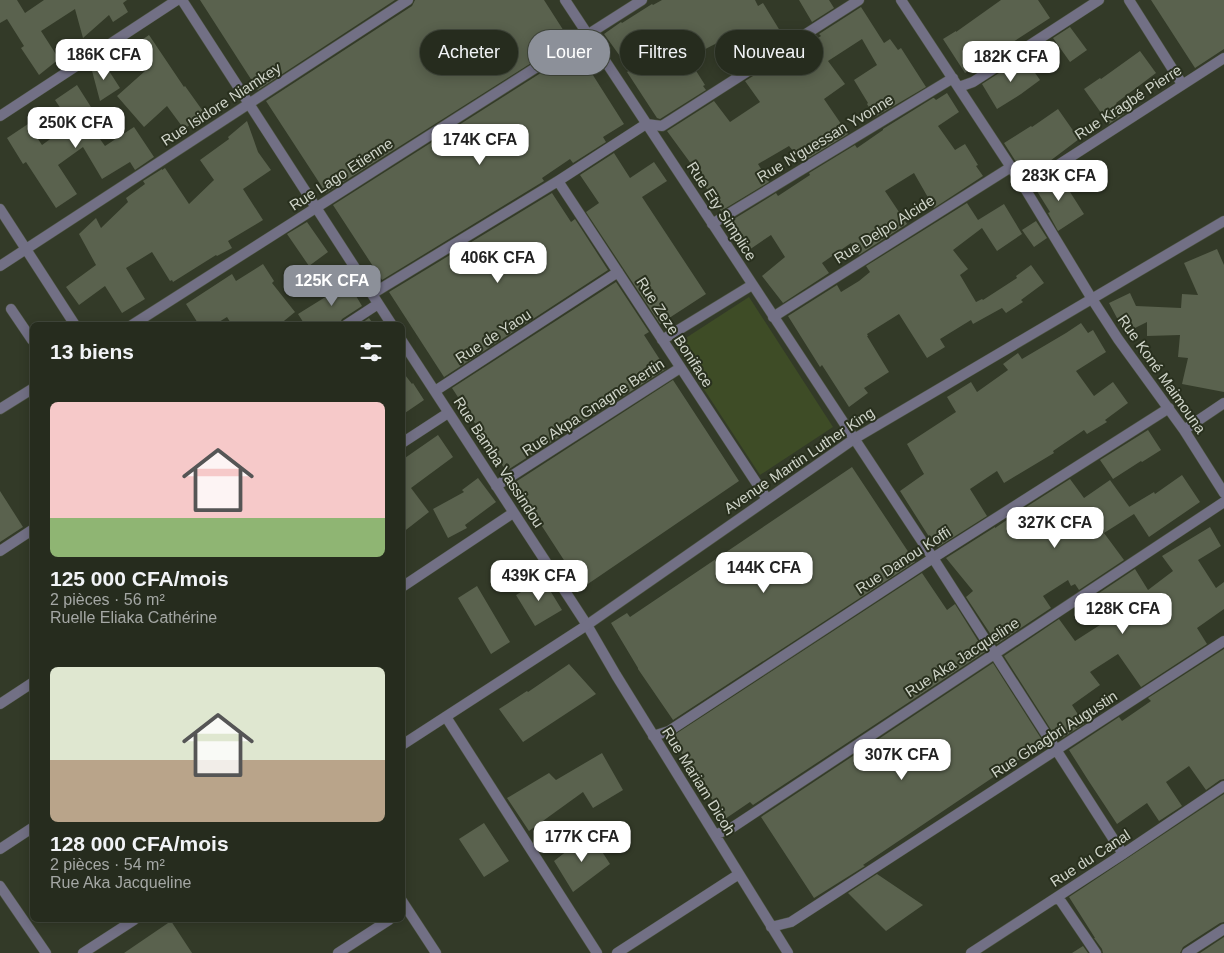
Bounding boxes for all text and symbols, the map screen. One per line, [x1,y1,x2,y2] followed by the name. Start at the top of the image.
[420,30,518,75] chip: Acheter
[528,30,610,75] chip: Louer
[620,30,705,75] chip: Filtres
[715,30,823,75] chip: Nouveau
[52,38,156,81] pin: 186K CFA
[959,41,1063,83] pin: 182K CFA
[67,46,141,63] text: 186K CFA
[974,48,1048,65] text: 182K CFA
[158,59,284,149] street label: Rue Isidore Niamkey
[1071,61,1185,143] street label: Rue Kragbé Pierre
[754,91,896,185] street label: Rue N'guessan Yvonne
[24,106,128,149] pin: 250K CFA
[39,114,113,131] text: 250K CFA
[428,124,532,166] pin: 174K CFA
[443,131,517,148] text: 174K CFA
[286,134,396,214] street label: Rue Lago Etienne
[684,158,760,264] street label: Rue Ety Simplice
[1007,160,1111,202] pin: 283K CFA
[1022,167,1096,184] text: 283K CFA
[831,191,937,267] street label: Rue Delpo Alcide
[446,242,550,284] pin: 406K CFA
[461,249,535,266] text: 406K CFA
[280,264,384,307] pin: 125K CFA
[295,272,369,289] text: 125K CFA
[633,274,717,390] street label: Rue Zeze Boniface
[452,305,534,367] street label: Rue de Yaou
[1115,311,1210,437] street label: Rue Koné Maimouna
[357,338,385,366] icon: filters
[50,340,134,363] text: 13 biens
[519,355,667,459] street label: Rue Akpa Gnagne Bertin
[450,393,548,531] street label: Rue Bamba Vassindou
[721,403,877,517] street label: Avenue Martin Luther King
[173,435,263,525] icon: home
[1003,506,1107,549] pin: 327K CFA
[1018,514,1092,531] text: 327K CFA
[852,523,954,597] street label: Rue Danou Koffi
[712,552,816,594] pin: 144K CFA
[727,559,801,576] text: 144K CFA
[487,560,591,602] pin: 439K CFA
[50,567,229,590] text: 125 000 CFA/mois
[502,567,576,584] text: 439K CFA
[50,591,165,608] text: 2 pièces · 56 m²
[1071,592,1175,635] pin: 128K CFA
[1086,600,1160,617] text: 128K CFA
[50,609,217,626] text: Ruelle Eliaka Cathérine
[902,614,1022,700] street label: Rue Aka Jacqueline
[988,687,1120,781] street label: Rue Gbagbri Augustin
[173,700,263,790] icon: home
[659,724,739,838] street label: Rue Mariam Dicoh
[850,738,954,781] pin: 307K CFA
[865,746,939,763] text: 307K CFA
[530,820,634,863] pin: 177K CFA
[1047,826,1133,890] street label: Rue du Canal
[545,828,619,845] text: 177K CFA
[50,832,229,855] text: 128 000 CFA/mois
[50,856,165,873] text: 2 pièces · 54 m²
[50,874,191,891] text: Rue Aka Jacqueline

